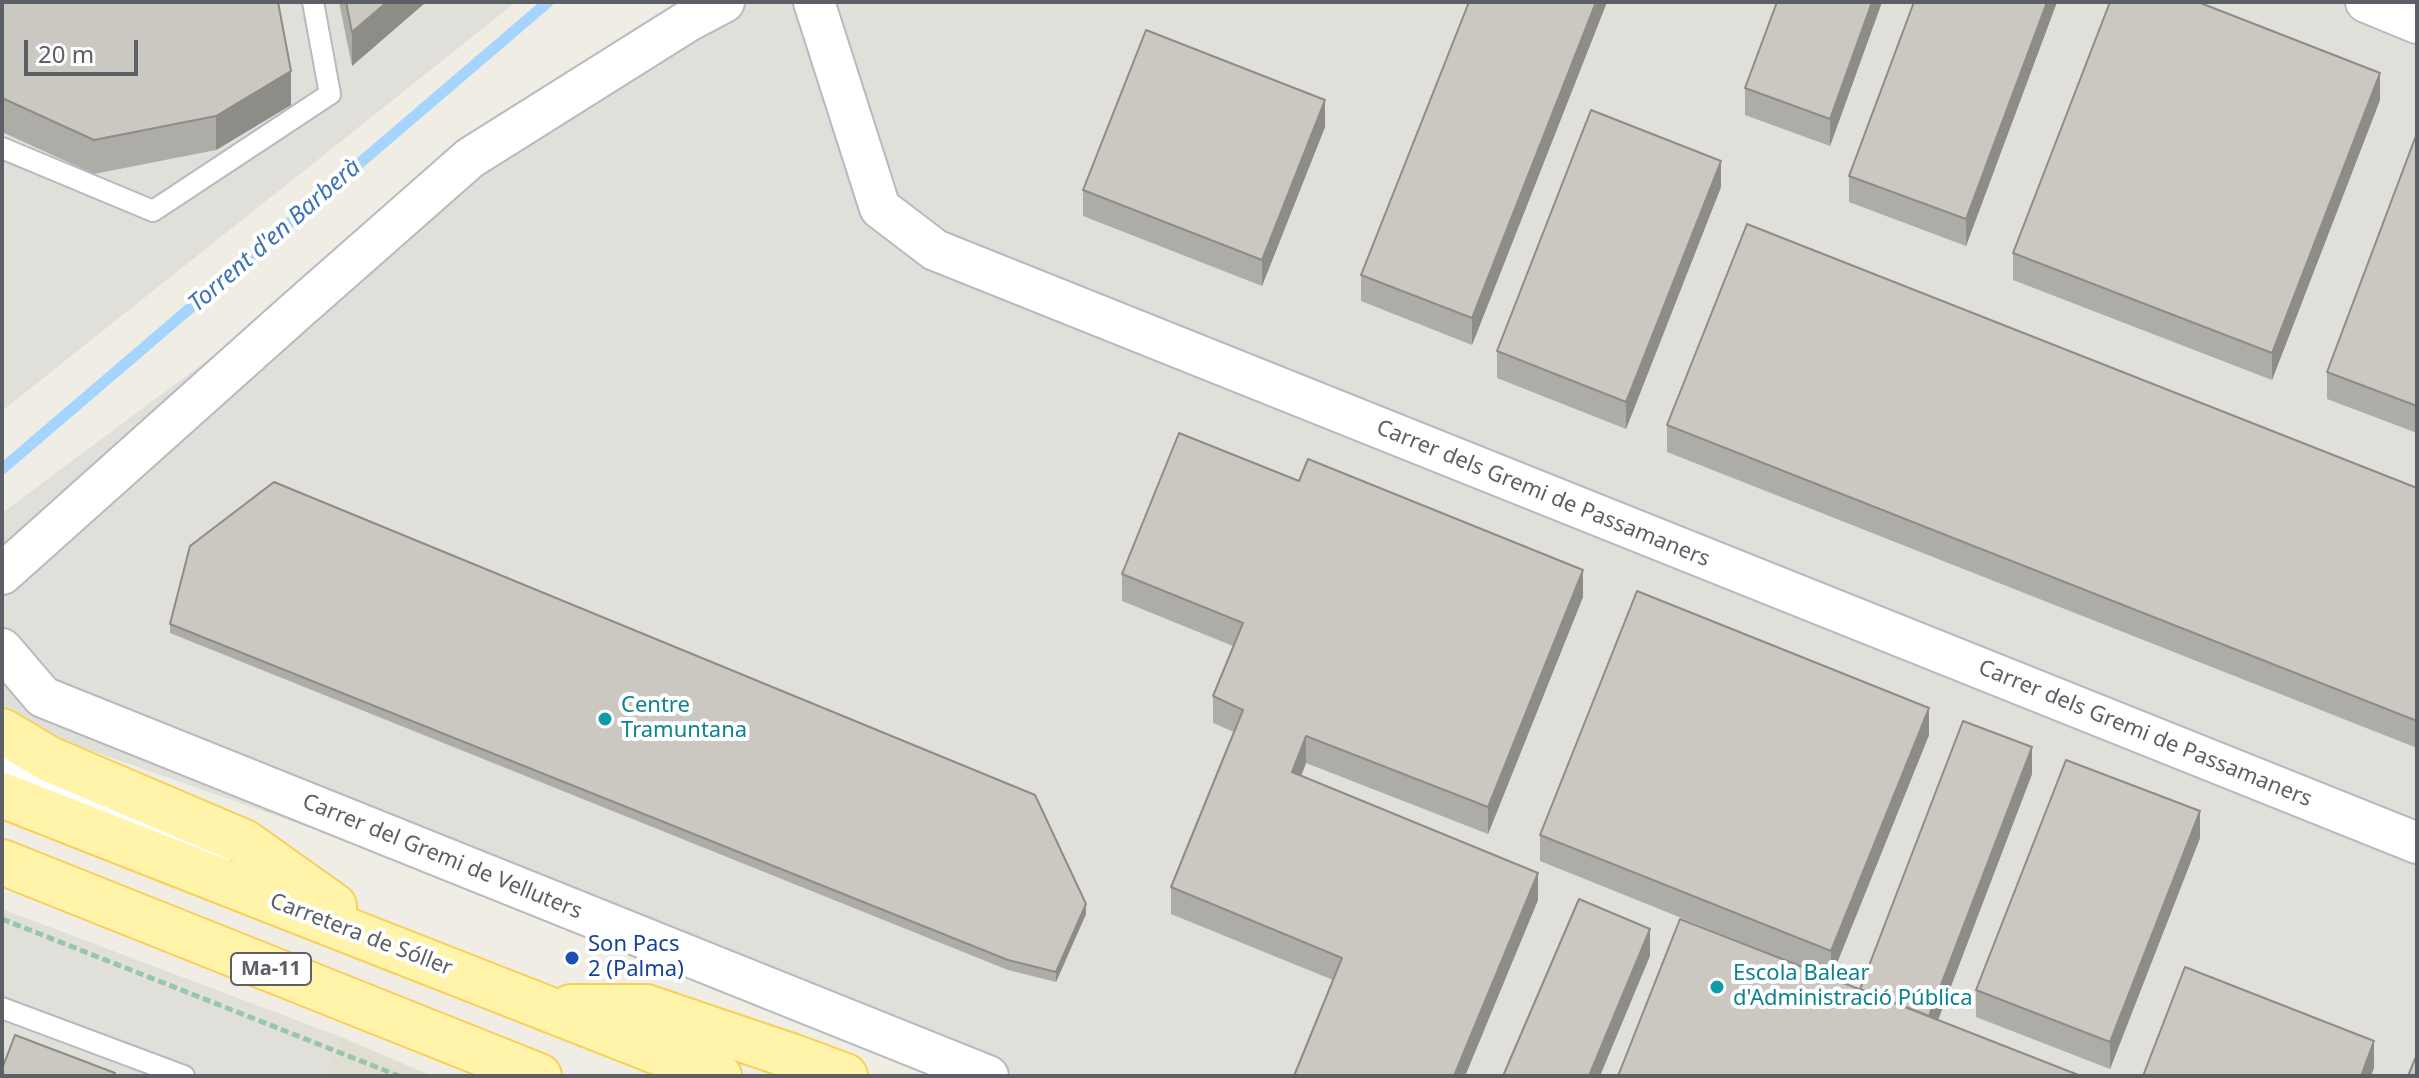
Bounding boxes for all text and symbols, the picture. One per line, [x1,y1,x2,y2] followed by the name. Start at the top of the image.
[28,24,142,74] scale bar
[38,37,94,70] text: 20 m
[183,153,367,319] water label: Torrent d'en Barberà
[1372,415,1714,573] street label: Carrer dels Gremi de Passamaners
[1974,655,2316,813] street label: Carrer dels Gremi de Passamaners
[621,693,747,744] place label: Centre Tramuntana
[596,710,614,728] marker: Centre Tramuntana
[298,789,586,925] street label: Carrer del Gremi de Velluters
[266,888,456,982] street label: Carretera de Sóller
[588,932,684,984] place label: Son Pacs 2 (Palma)
[563,949,581,967] marker: Son Pacs 2 (Palma)
[231,953,311,985] road number: Ma-11
[1733,961,1972,1012] place label: Escola Balear d'Administració Pública
[1708,978,1726,996] marker: Escola Balear d'Administració Pública

